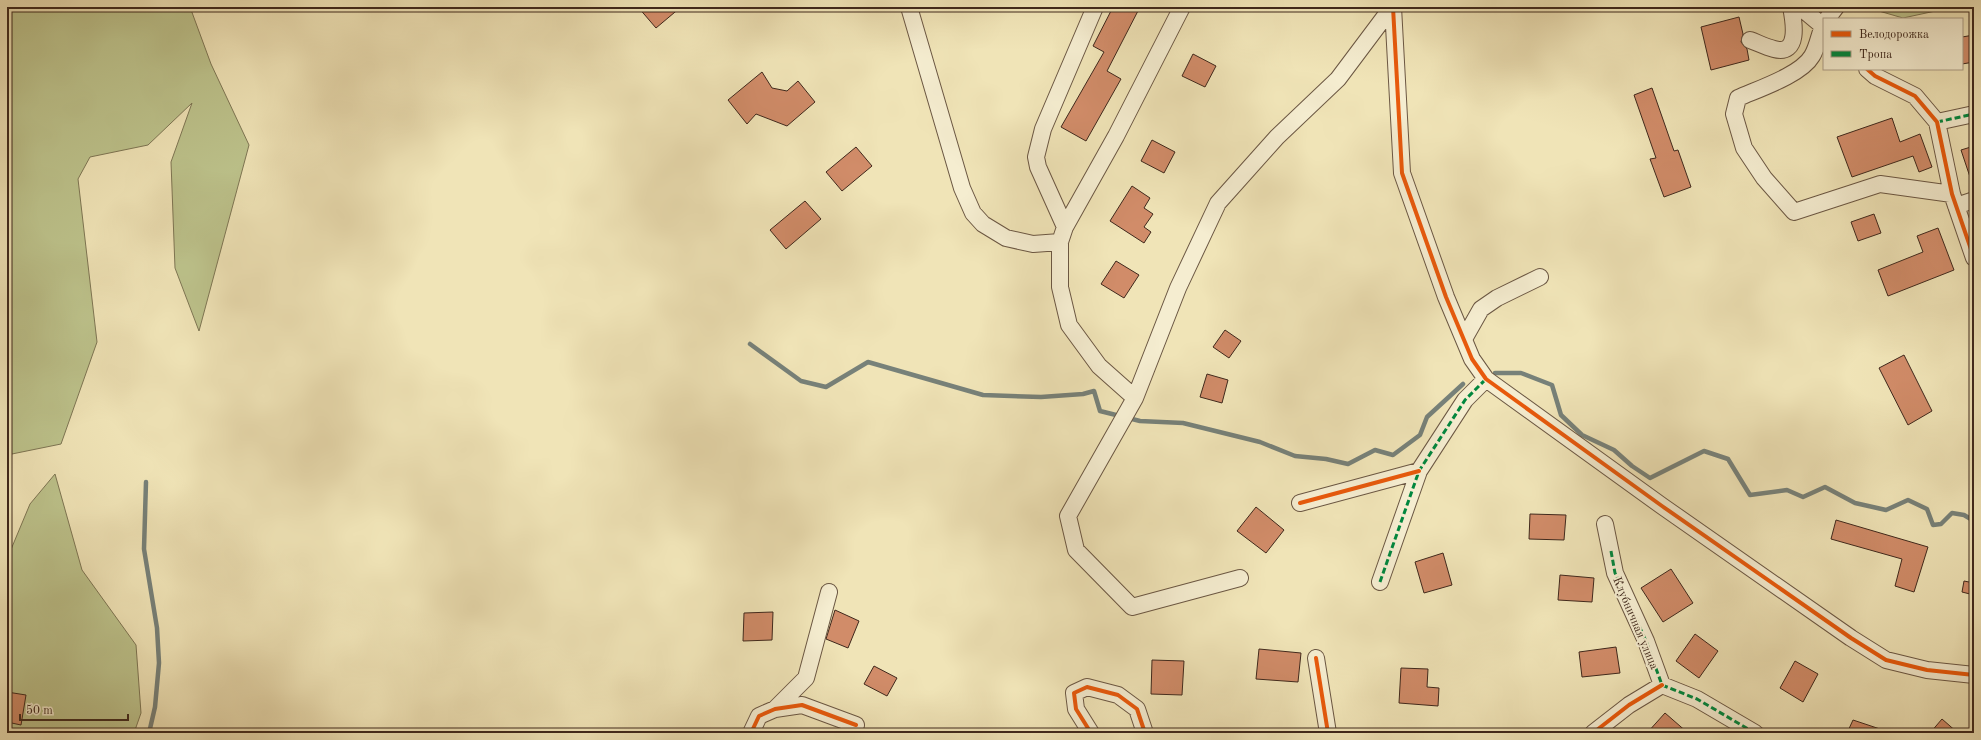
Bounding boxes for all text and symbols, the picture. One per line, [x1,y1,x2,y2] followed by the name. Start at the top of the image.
[1823,18,1963,70] legend
[1859,29,1929,41] text: Велодорожка
[1859,49,1892,61] text: Тропа
[1610,576,1660,671] street label: Клубничная улица
[20,696,128,722] scale bar
[26,704,53,717] text: 50 m

